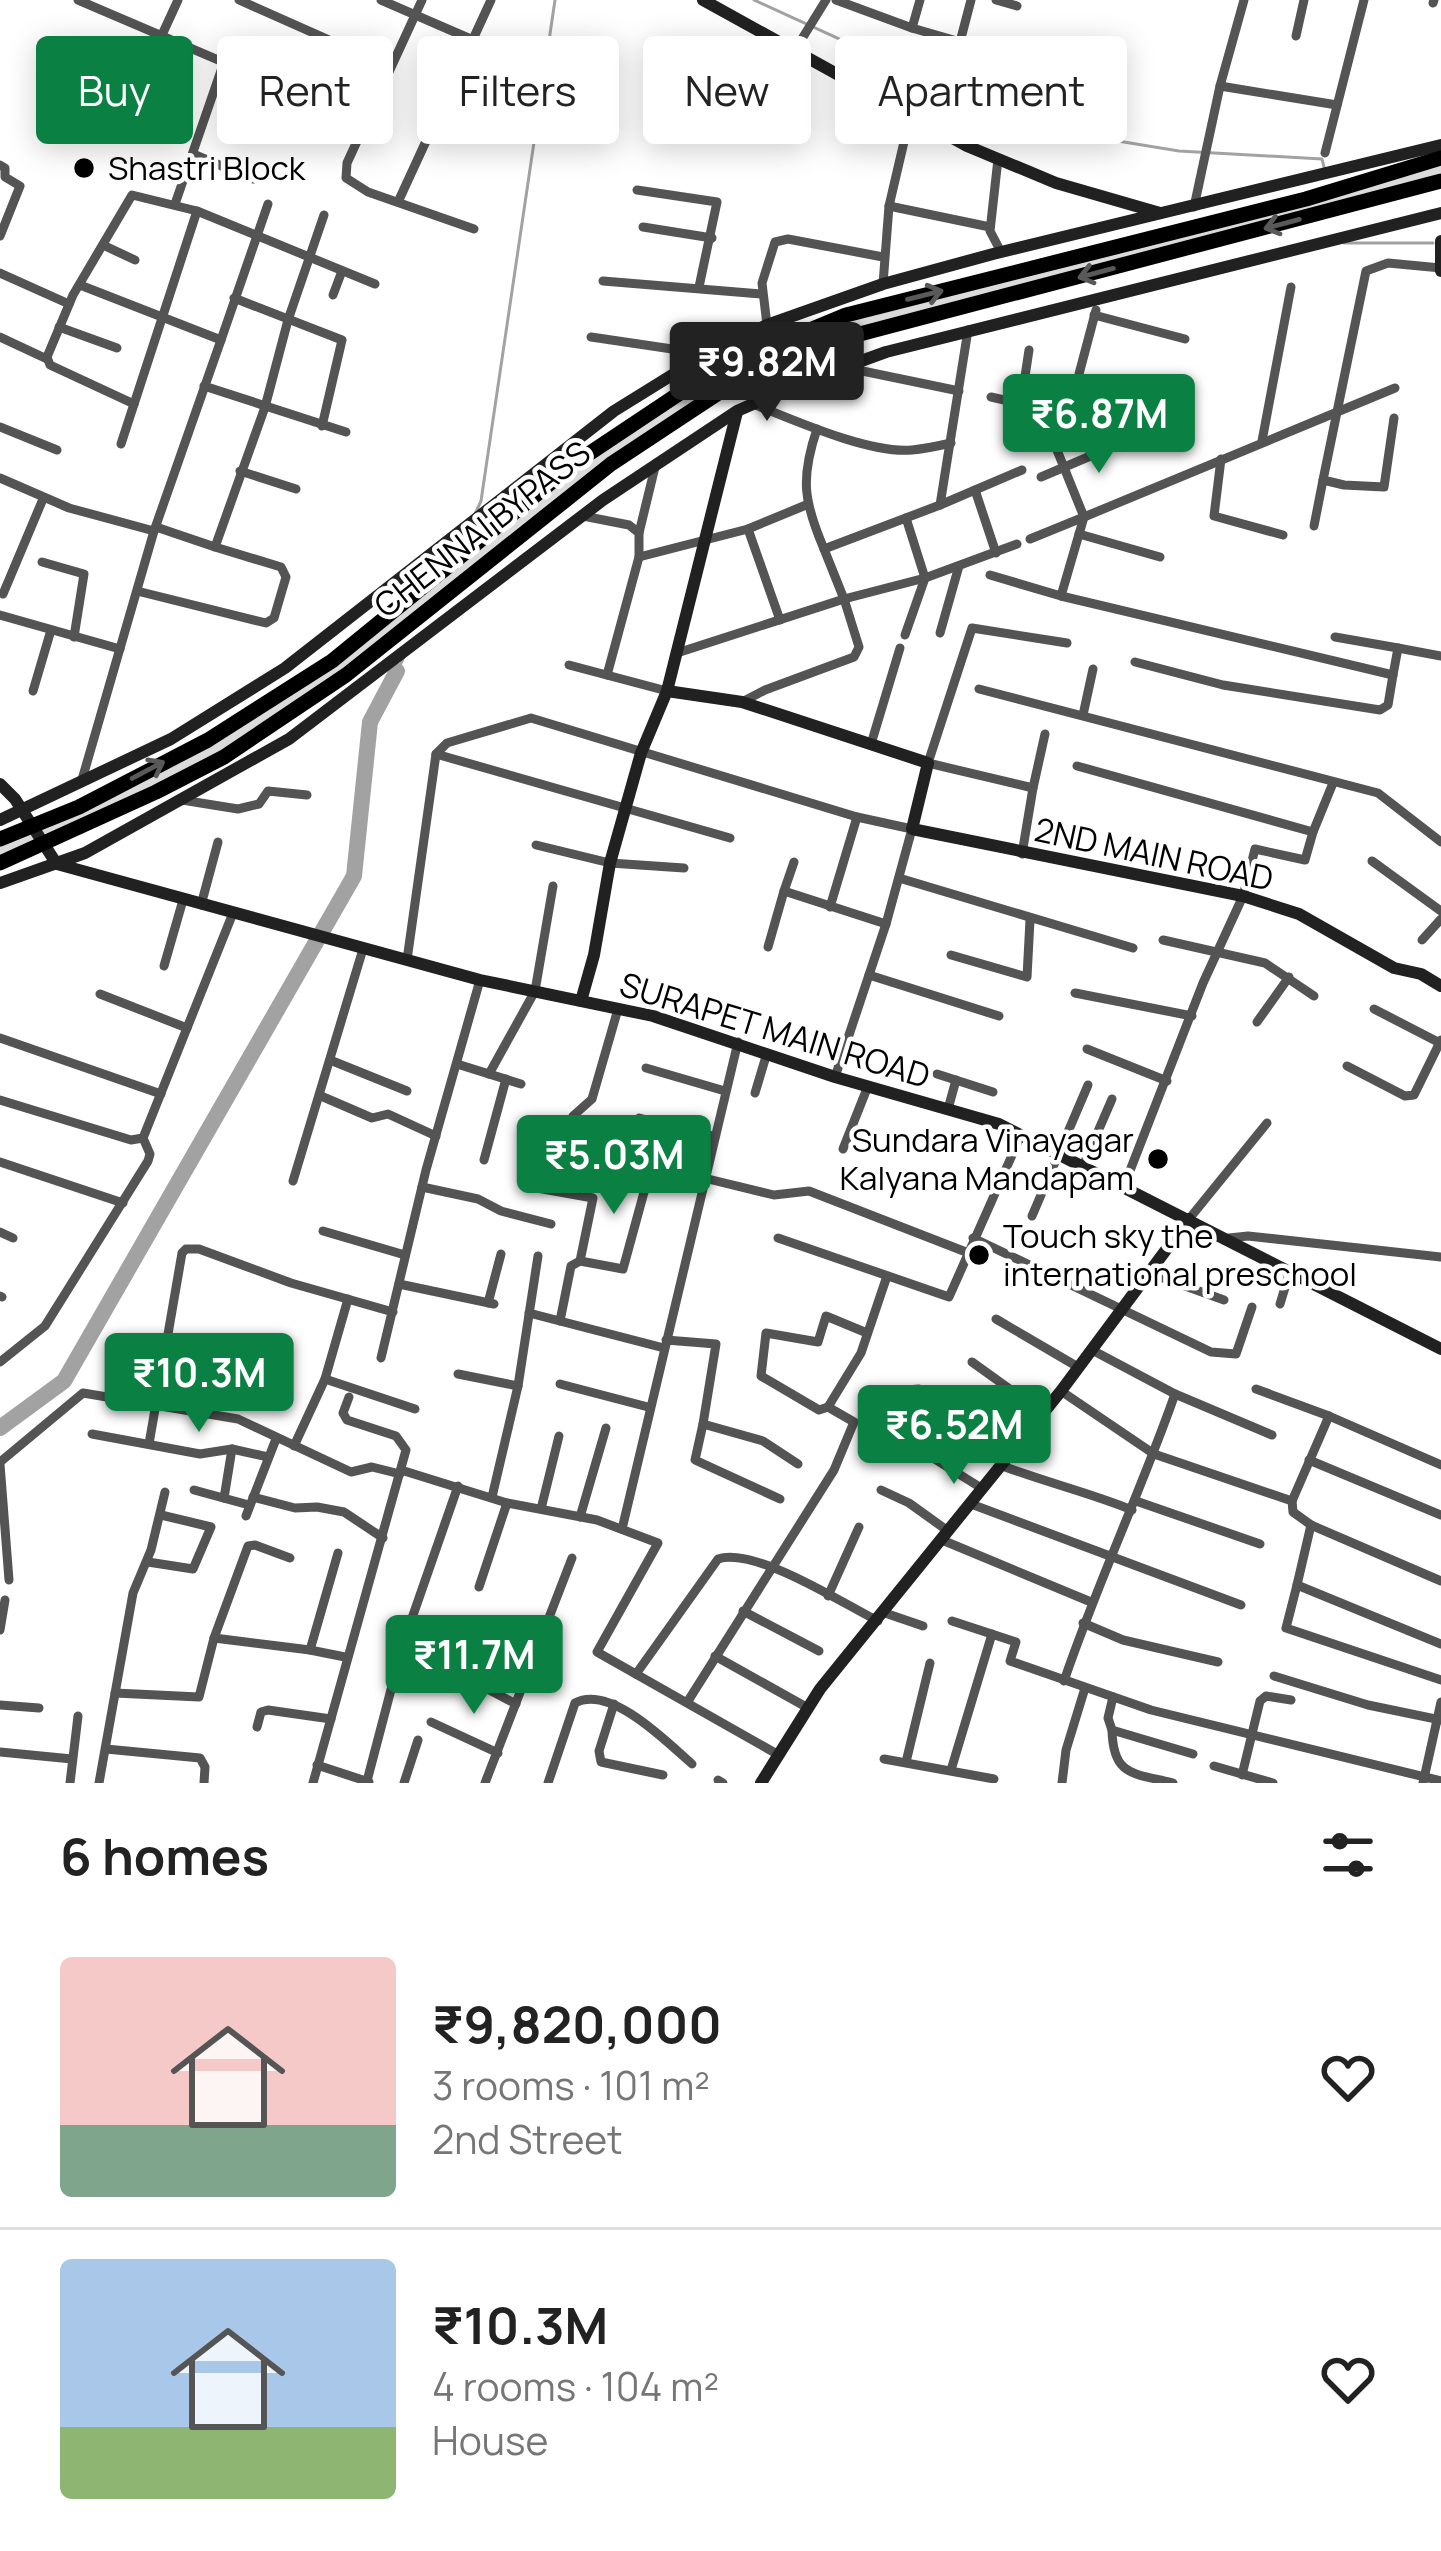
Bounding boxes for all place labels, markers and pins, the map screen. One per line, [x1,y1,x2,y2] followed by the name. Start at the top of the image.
[108,145,307,190] place label: Shastri Block
[71,155,97,181] marker: Shastri Block
[669,322,865,424] pin: ₹9.82M
[1001,374,1197,476] pin: ₹6.87M
[516,1115,712,1217] pin: ₹5.03M
[839,1117,1134,1200] place label: Sundara Vinayagar Kalyana Mandapam
[1145,1146,1171,1172] marker: Sundara Vinayagar Kalyana Mandapam
[1003,1213,1357,1296] place label: Touch sky the international preschool
[966,1242,992,1268] marker: Touch sky the international preschool
[101,1333,297,1435] pin: ₹10.3M
[856,1385,1052,1487] pin: ₹6.52M
[376,1615,572,1717] pin: ₹11.7M

